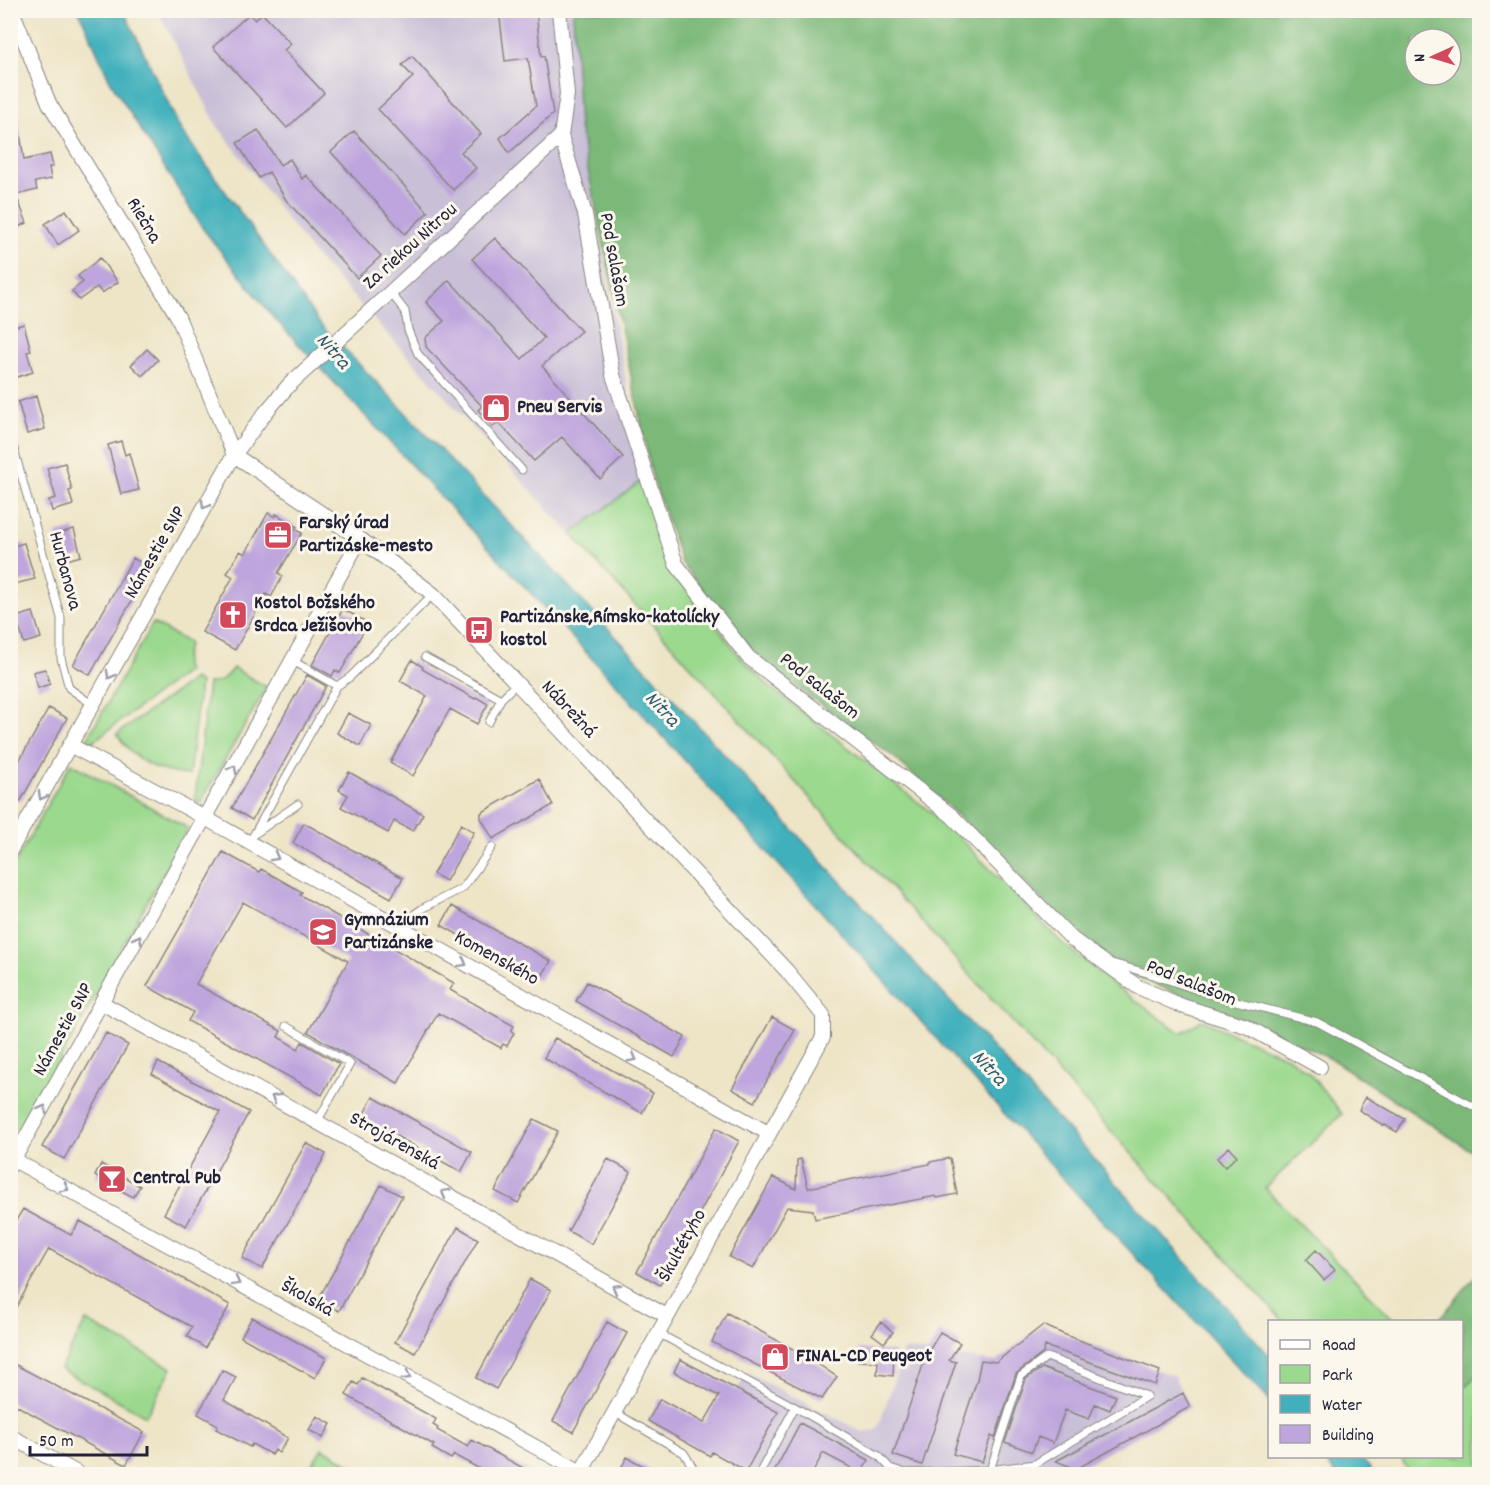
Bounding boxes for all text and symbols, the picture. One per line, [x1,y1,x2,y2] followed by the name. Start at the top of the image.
[1403,27,1463,87] north arrow
[1409,53,1432,63] text: N
[118,193,168,250] street label: Riečna
[357,197,465,297] street label: Za riekou Nitrou
[591,211,635,309] street label: Pod salašom
[308,327,357,378] water label: Nitra
[480,392,512,424] shop icon: Pneu Servis
[517,394,603,422] place label: Pneu Servis
[201,499,213,509] one-way arrow
[118,501,194,605] street label: Námestie SNP
[299,510,433,561] place label: Farský úrad Partizáske-mesto
[262,519,294,551] office icon: Farský úrad Partizáske-mesto
[40,529,88,614] street label: Hurbanova
[254,590,375,641] place label: Kostol Božského Srdca Ježišovho
[217,599,249,631] church icon: Kostol Božského Srdca Ježišovho
[500,604,720,655] place label: Partizánske,Rímsko-katolícky kostol
[463,614,495,646] bus stop icon: Partizánske,Rímsko-katolícky kostol
[773,647,865,727] street label: Pod salašom
[105,669,117,679] one-way arrow
[534,675,602,745] street label: Nábrežná
[637,685,686,736] water label: Nitra
[226,764,237,775] one-way arrow
[37,790,49,800] one-way arrow
[269,850,279,861] one-way arrow
[344,907,433,958] place label: Gymnázium Partizánske
[307,916,339,948] school or university icon: Gymnázium Partizánske
[448,924,544,994] street label: Komenského
[131,934,142,945] one-way arrow
[1142,953,1240,1015] street label: Pod salašom
[457,956,467,967] one-way arrow
[27,978,101,1082] street label: Námestie SNP
[964,1044,1013,1095] water label: Nitra
[627,1051,638,1062] one-way arrow
[271,1094,281,1106] one-way arrow
[36,1105,47,1115] one-way arrow
[344,1106,444,1178] street label: Strojárenská
[96,1163,128,1195] bar icon: Central Pub
[133,1165,221,1193] place label: Central Pub
[59,1181,69,1192] one-way arrow
[441,1189,451,1200] one-way arrow
[652,1204,715,1287] street label: Škultétyho
[275,1273,339,1325] street label: Školská
[230,1275,240,1286] one-way arrow
[611,1284,622,1295] one-way arrow
[1268,1320,1463,1458] legend
[1322,1334,1356,1359] text: Road
[759,1341,791,1373] shop icon: FINAL-CD Peugeot
[796,1343,933,1371] place label: FINAL-CD Peugeot
[1322,1364,1353,1389] text: Park
[401,1369,411,1381] one-way arrow
[1322,1394,1362,1419] text: Water
[30,1419,147,1457] scale bar
[1322,1424,1374,1449] text: Building
[39,1430,74,1455] text: 50 m

